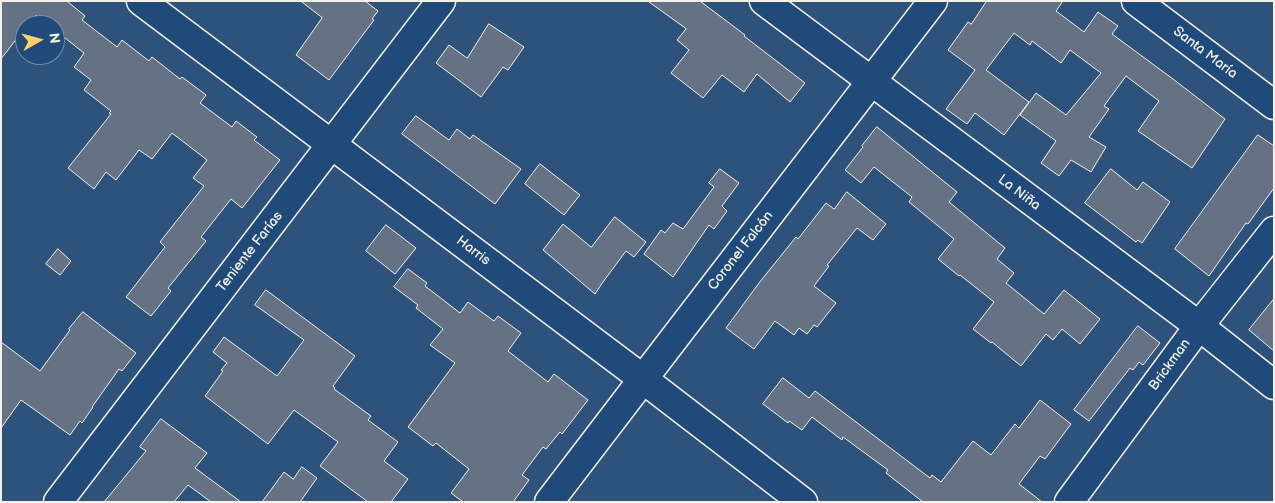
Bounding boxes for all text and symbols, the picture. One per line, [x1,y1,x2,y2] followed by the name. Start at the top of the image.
[15,15,65,65] north arrow
[1170,23,1240,83] street label: Santa María
[45,32,63,44] text: N
[994,172,1044,214] street label: La Niña
[213,208,287,296] street label: Teniente Farías
[705,208,777,294] street label: Coronel Falcón
[453,233,493,269] street label: Harris
[1146,336,1194,394] street label: Brickman

